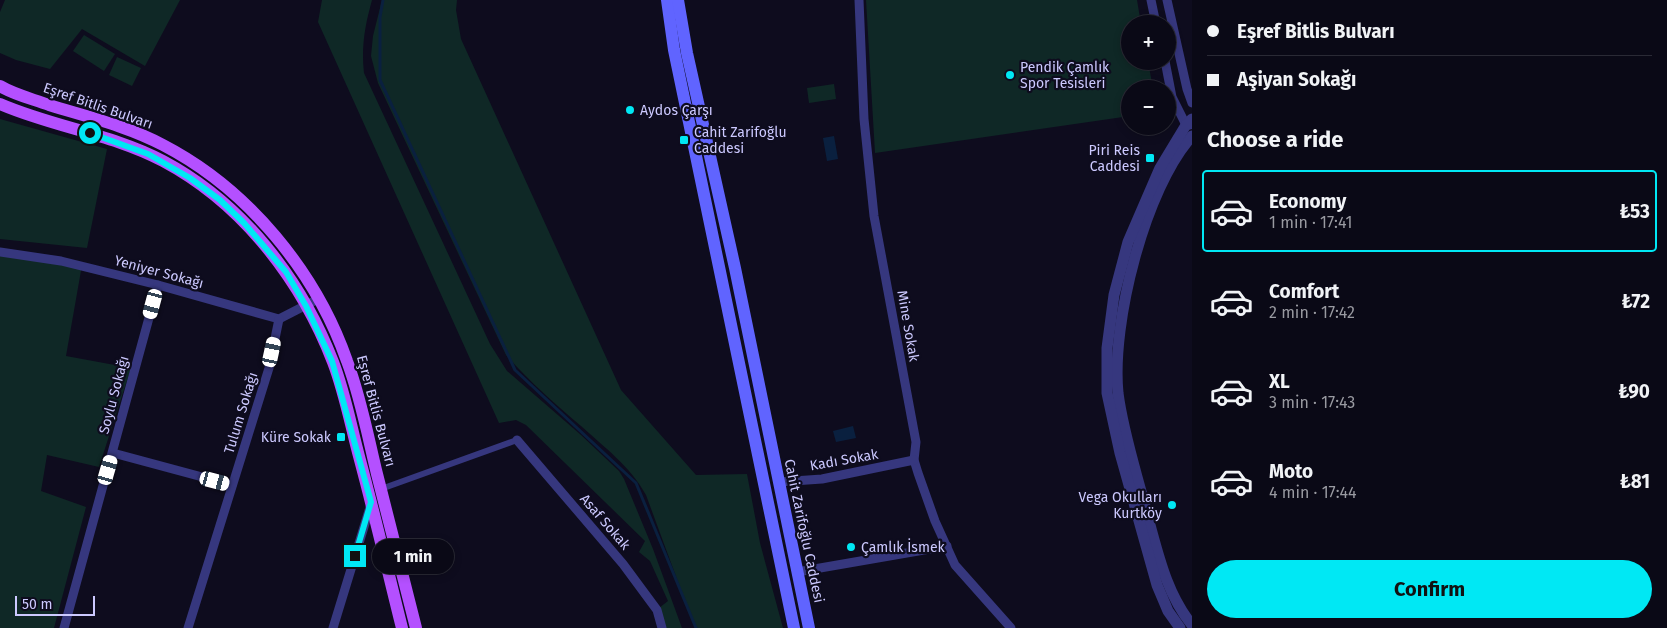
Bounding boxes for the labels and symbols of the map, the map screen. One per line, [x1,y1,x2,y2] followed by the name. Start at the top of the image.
[1020,59,1110,92] place label: Pendik Çamlık Spor Tesisleri
[1004,69,1016,81] marker: Pendik Çamlık Spor Tesisleri
[41,79,155,133] street label: Eşref Bitlis Bulvarı
[640,102,713,119] place label: Aydos Çarşı
[624,104,636,116] marker: Aydos Çarşı
[79,122,101,144] route start
[694,124,787,157] place label: Cahit Zarifoğlu Caddesi
[678,134,690,146] marker: Cahit Zarifoğlu Caddesi
[1088,142,1140,175] place label: Piri Reis Caddesi
[1144,152,1156,164] marker: Piri Reis Caddesi
[113,252,205,292] street label: Yeniyer Sokağı
[141,288,164,320] car
[893,289,923,364] street label: Mine Sokak
[261,336,282,368] car
[353,353,399,469] street label: Eşref Bitlis Bulvarı
[95,354,133,436] street label: Soylu Sokağı
[221,370,261,456] street label: Tulum Sokağı
[261,429,332,446] place label: Küre Sokak
[335,431,347,443] marker: Küre Sokak
[808,445,880,474] street label: Kadı Sokak
[96,454,119,486] car
[780,458,828,604] street label: Cahit Zarifoğlu Caddesi
[198,470,231,492] car
[1079,489,1162,522] place label: Vega Okulları Kurtköy
[576,491,634,554] street label: Asaf Sokak
[1166,499,1178,511] marker: Vega Okulları Kurtköy
[372,538,455,574] callout: 1 min
[861,538,946,556] place label: Çamlık İsmek
[845,541,857,553] marker: Çamlık İsmek
[344,545,366,567] route end
[15,593,95,616] scale bar

